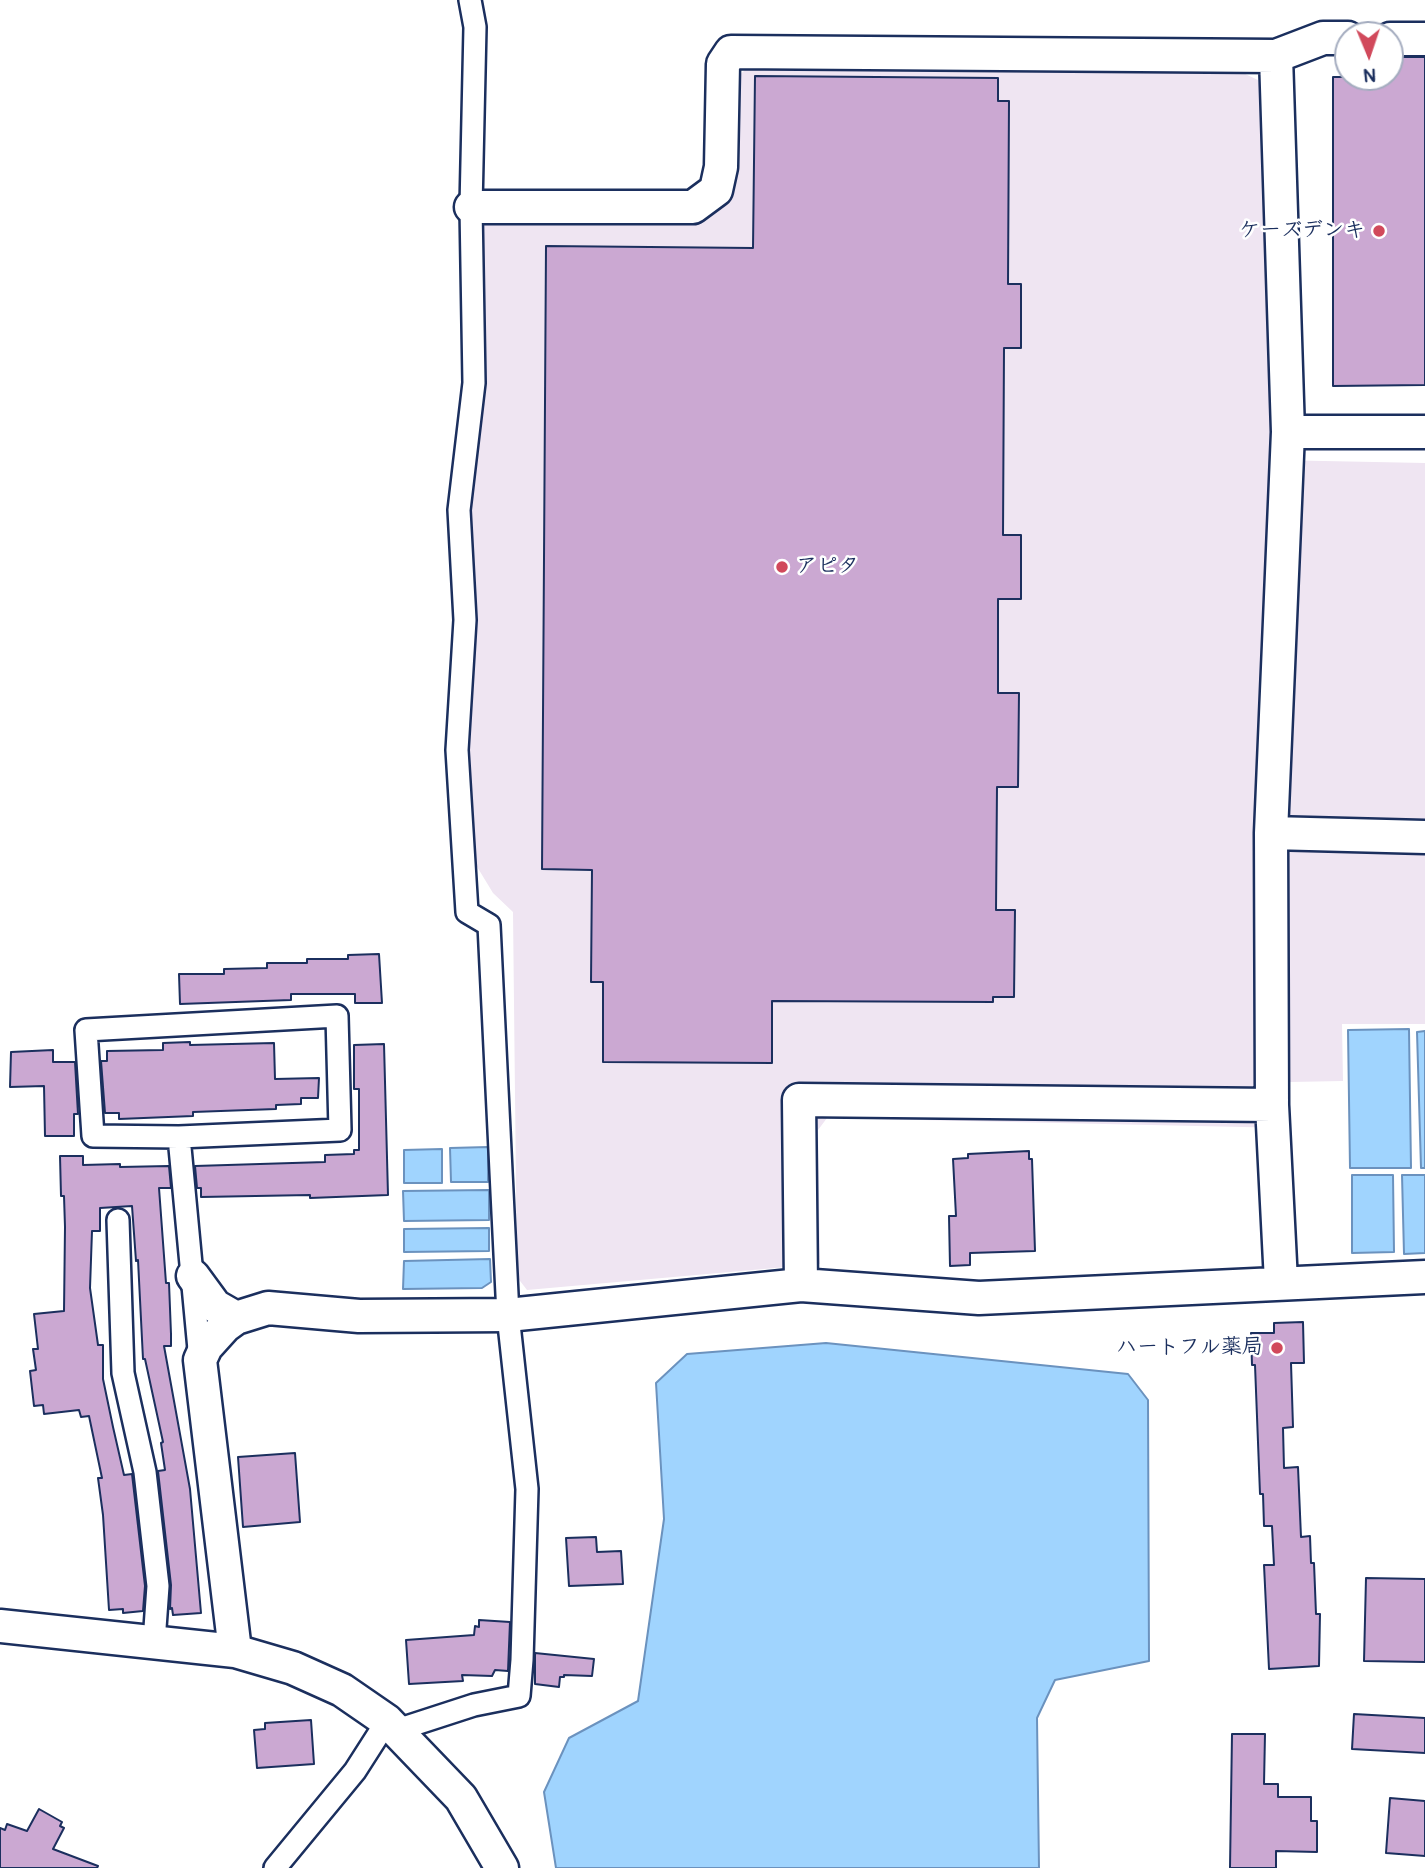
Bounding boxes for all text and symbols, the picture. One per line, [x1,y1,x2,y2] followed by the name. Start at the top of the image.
[1334,21,1404,91] north arrow
[1363,63,1377,87] text: N
[1239,218,1365,244] place label: ケーズデンキ
[1371,223,1387,239] marker: ケーズデンキ
[796,554,859,580] place label: アピタ
[774,559,790,575] marker: アピタ
[1116,1335,1263,1361] place label: ハートフル薬局
[1269,1340,1285,1356] marker: ハートフル薬局

